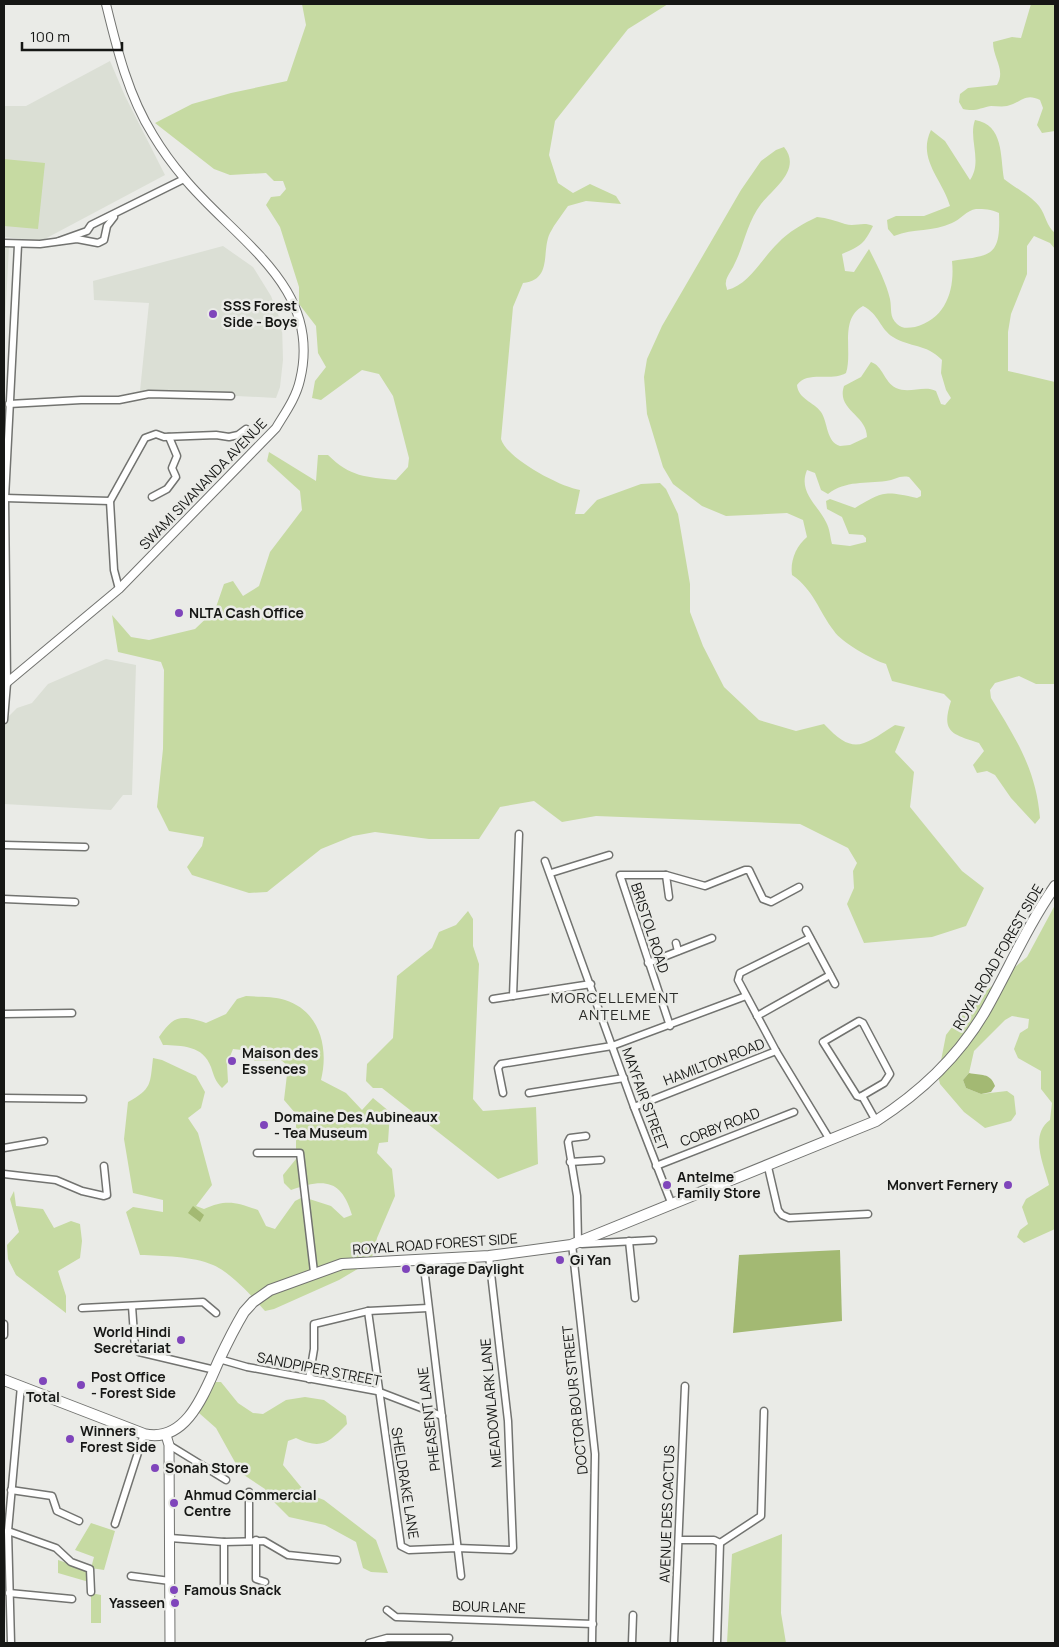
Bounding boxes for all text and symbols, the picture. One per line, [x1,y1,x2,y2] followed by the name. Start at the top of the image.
[22,20,122,52] scale bar
[30,26,70,47] text: 100 m
[223,296,298,331] place label: SSS Forest Side - Boys
[207,308,219,320] marker: SSS Forest Side - Boys
[135,414,271,554] street label: SWAMI SIVANANDA AVENUE
[189,603,304,622] place label: NLTA Cash Office
[173,607,185,619] marker: NLTA Cash Office
[627,880,674,975] street label: BRISTOL ROAD
[948,880,1047,1033] street label: ROYAL ROAD FOREST SIDE
[551,987,679,1025] district label: MORCELLEMENT ANTELME
[660,1033,767,1090] street label: HAMILTON ROAD
[242,1043,319,1078] place label: Maison des Essences
[618,1045,673,1154] street label: MAYFAIR STREET
[226,1055,238,1067] marker: Maison des Essences
[677,1103,762,1150] street label: CORBY ROAD
[274,1107,438,1142] place label: Domaine Des Aubineaux - Tea Museum
[258,1119,270,1131] marker: Domaine Des Aubineaux - Tea Museum
[677,1167,761,1202] place label: Antelme Family Store
[887,1175,998,1194] place label: Monvert Fernery
[661,1179,673,1191] marker: Antelme Family Store
[1002,1179,1014,1191] marker: Monvert Fernery
[352,1228,518,1259] street label: ROYAL ROAD FOREST SIDE
[570,1250,611,1269] place label: Gi Yan
[554,1254,566,1266] marker: Gi Yan
[416,1259,524,1278] place label: Garage Daylight
[400,1263,412,1275] marker: Garage Daylight
[93,1322,171,1357] place label: World Hindi Secretariat
[557,1324,592,1476] street label: DOCTOR BOUR STREET
[175,1334,187,1346] marker: World Hindi Secretariat
[475,1337,506,1469] street label: MEADOWLARK LANE
[255,1347,384,1390] street label: SANDPIPER STREET
[413,1366,444,1472] street label: PHEASENT LANE
[91,1367,176,1402] place label: Post Office - Forest Side
[37,1375,49,1387] marker: Total
[75,1379,87,1391] marker: Post Office - Forest Side
[26,1387,60,1406] place label: Total
[80,1421,156,1456] place label: Winners Forest Side
[387,1426,424,1540] street label: SHELDRAKE LANE
[64,1433,76,1445] marker: Winners Forest Side
[655,1444,678,1583] street label: AVENUE DES CACTUS
[165,1458,249,1477] place label: Sonah Store
[149,1462,161,1474] marker: Sonah Store
[184,1485,317,1520] place label: Ahmud Commercial Centre
[168,1497,180,1509] marker: Ahmud Commercial Centre
[184,1580,281,1599] place label: Famous Snack
[168,1584,180,1596] marker: Famous Snack
[109,1593,165,1612] place label: Yasseen
[452,1596,526,1617] street label: BOUR LANE
[169,1597,181,1609] marker: Yasseen

